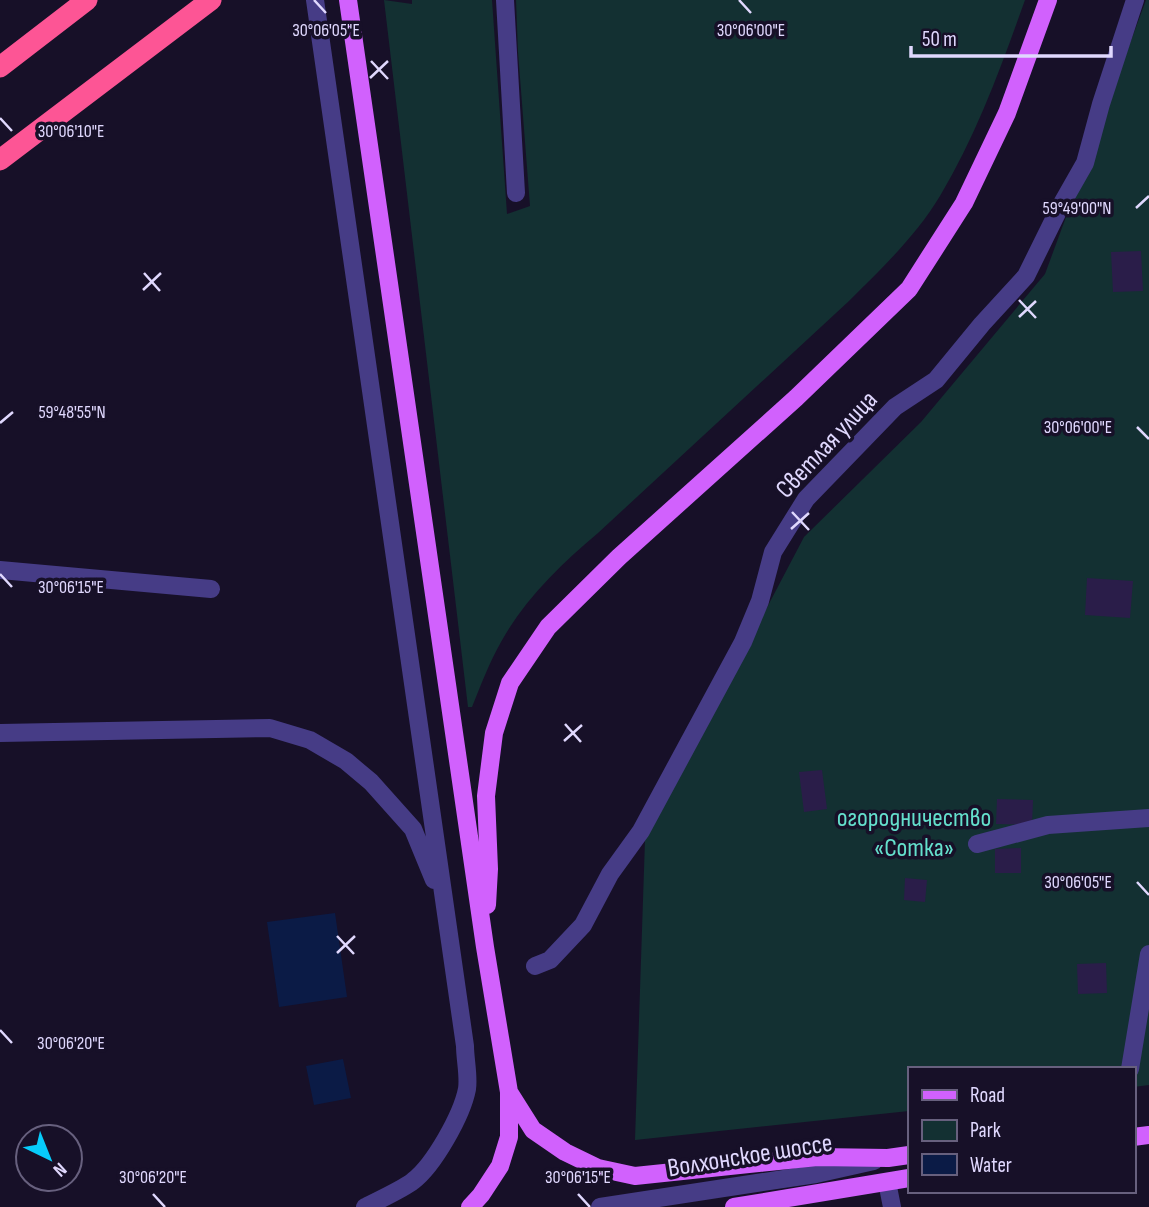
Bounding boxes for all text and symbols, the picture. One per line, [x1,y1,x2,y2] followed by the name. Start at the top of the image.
[911,14,1110,58] scale bar
[292,20,360,41] text: 30°06'05"E
[717,20,785,41] text: 30°06'00"E
[922,27,957,52] text: 50 m
[38,121,104,142] text: 30°06'10"E
[1043,198,1112,219] text: 59°49'00"N
[770,385,884,505] street label: Светлая улица
[38,402,106,423] text: 59°48'55"N
[1044,417,1112,438] text: 30°06'00"E
[38,577,104,598] text: 30°06'15"E
[837,803,991,864] park label: огородничество «Сотка»
[1044,872,1112,893] text: 30°06'05"E
[37,1033,105,1054] text: 30°06'20"E
[908,1067,1135,1193] legend
[970,1083,1005,1108] text: Road
[970,1118,1001,1143] text: Park
[14,1123,84,1193] north arrow
[665,1128,835,1184] street label: Волхонское шоссе
[970,1153,1012,1178] text: Water
[48,1157,71,1181] text: N
[119,1167,187,1188] text: 30°06'20"E
[545,1167,611,1188] text: 30°06'15"E

